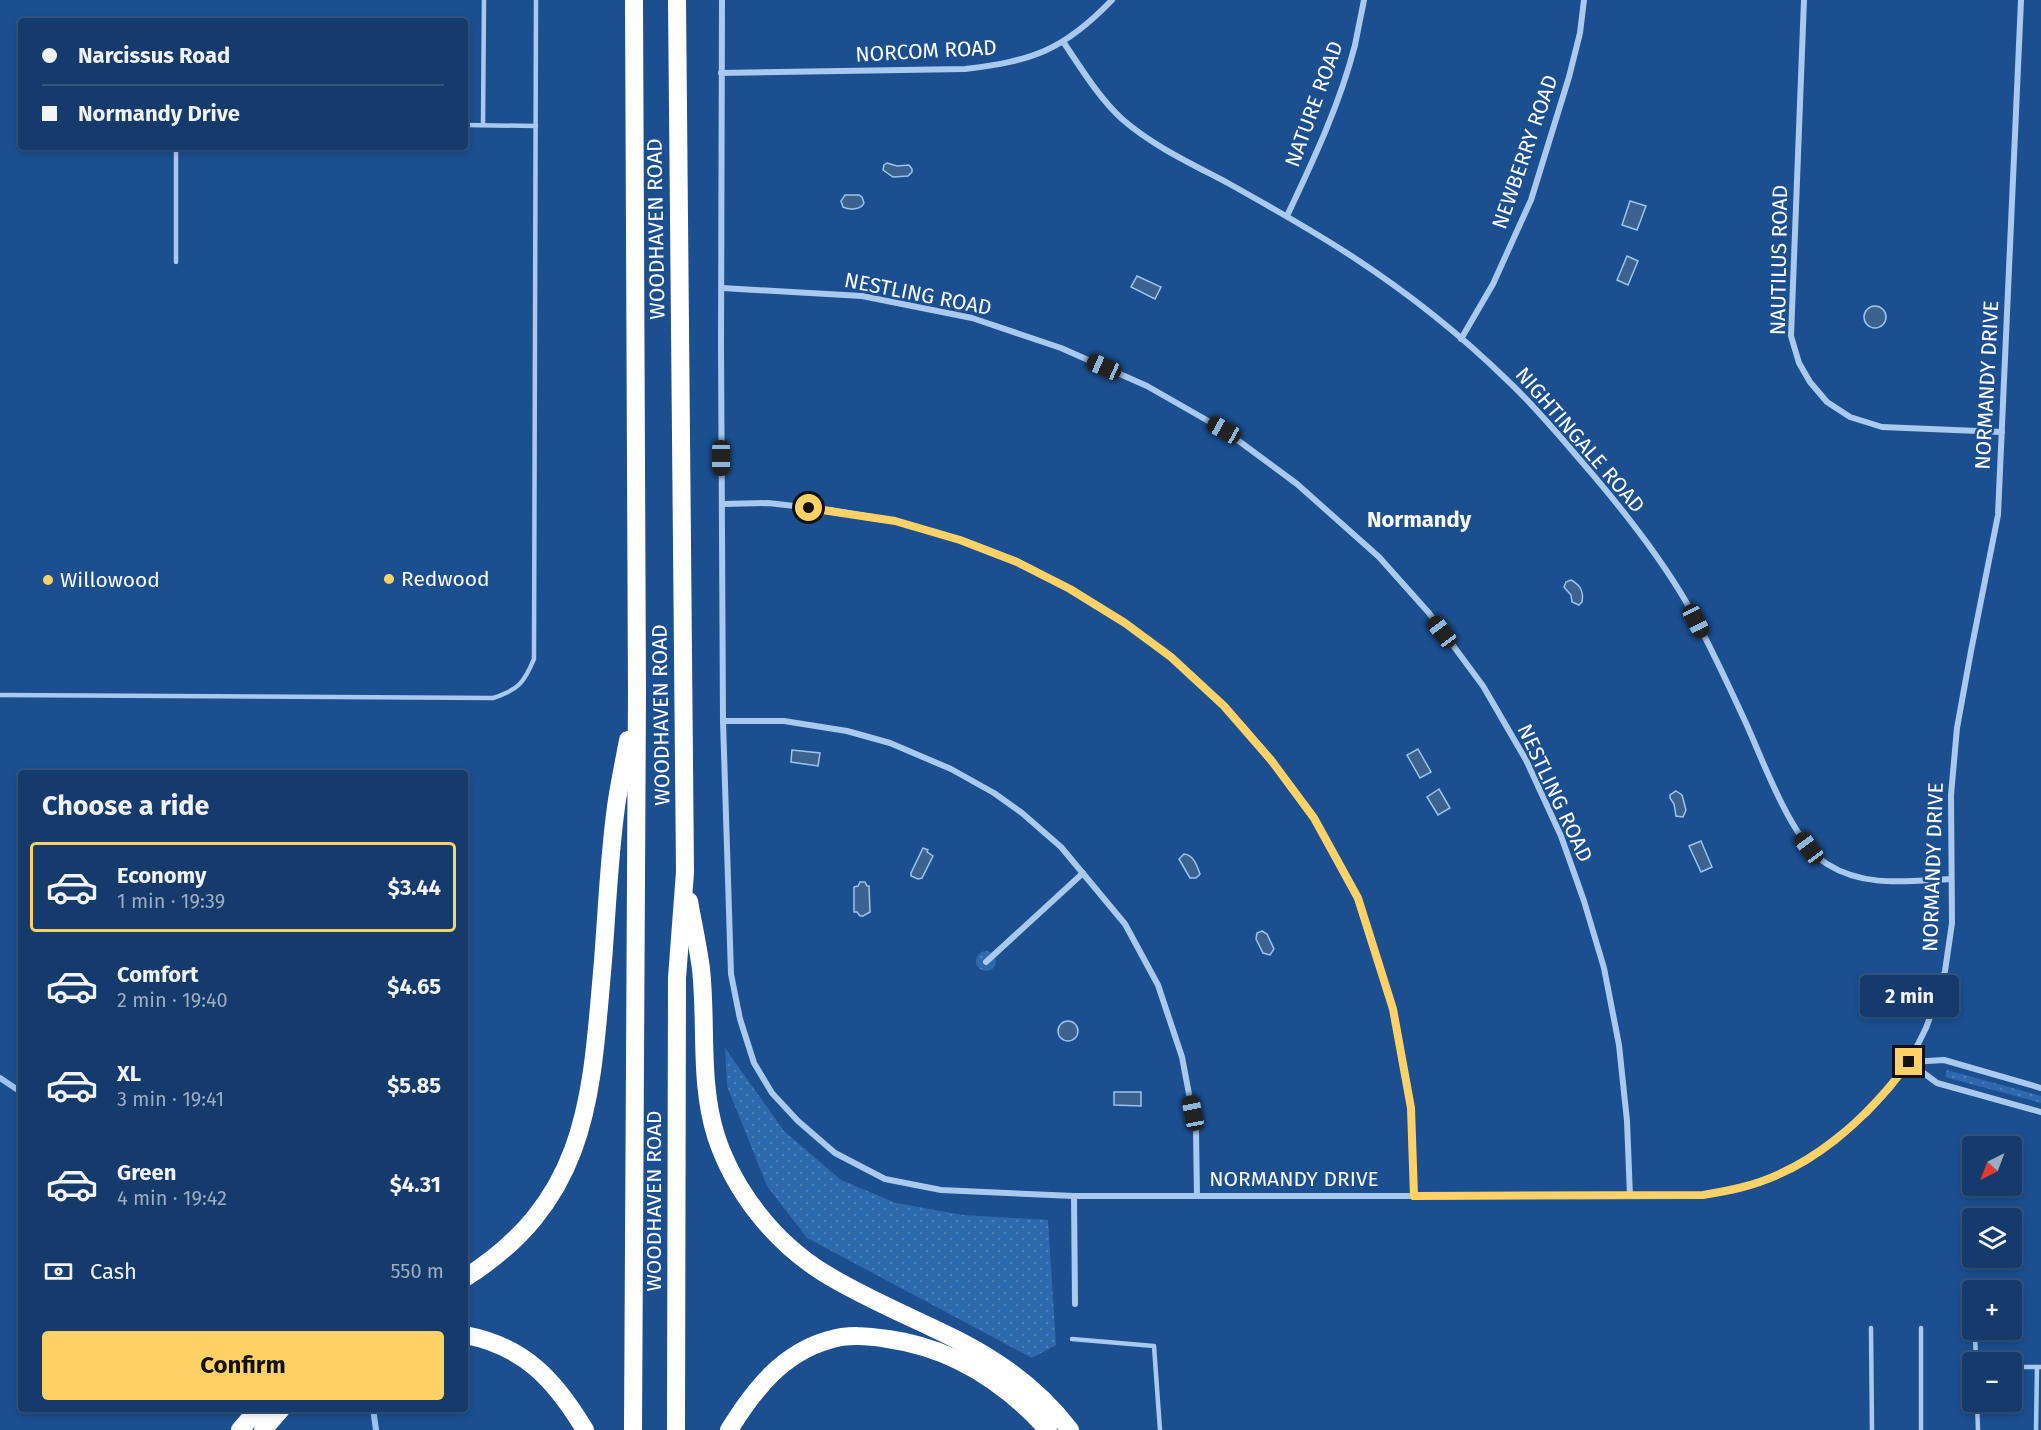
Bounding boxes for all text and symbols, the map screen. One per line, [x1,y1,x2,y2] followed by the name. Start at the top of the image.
[855,34,997,68] street label: NORCOM ROAD
[1279,38,1349,170] street label: NATURE ROAD
[78,42,230,69] text: Narcissus Road
[1486,72,1564,232] street label: NEWBERRY ROAD
[78,100,240,127] text: Normandy Drive
[641,138,671,320] street label: WOODHAVEN ROAD
[1765,185,1793,335] street label: NAUTILUS ROAD
[842,267,994,321] street label: NESTLING ROAD
[1970,300,2004,470] street label: NORMANDY DRIVE
[1084,351,1124,383] car
[1510,362,1650,518] street label: NIGHTINGALE ROAD
[1204,413,1244,447] car
[712,440,730,476] car
[795,494,822,521] route start
[1367,506,1472,533] district label: Normandy
[401,566,490,592] place label: Redwood
[60,567,160,593] place label: Willowood
[382,572,396,586] marker: Redwood
[41,573,55,587] marker: Willowood
[1680,601,1712,641] car
[1424,612,1460,652] car
[646,624,676,806] street label: WOODHAVEN ROAD
[1512,720,1598,866] street label: NESTLING ROAD
[1917,782,1949,952] street label: NORMANDY DRIVE
[42,790,209,822] text: Choose a ride
[1791,828,1827,868] car
[45,860,99,914] icon: car
[117,862,206,889] text: Economy
[388,874,441,901] text: $3.44
[117,889,225,913] text: 1 min · 19:39
[45,959,99,1013] icon: car
[117,961,198,988] text: Comfort
[387,973,441,1000] text: $4.65
[1860,975,1958,1017] callout: 2 min
[1885,984,1934,1008] text: 2 min
[117,988,228,1012] text: 2 min · 19:40
[1895,1048,1922,1075] route end
[45,1058,99,1112] icon: car
[117,1060,141,1087] text: XL
[387,1072,441,1099] text: $5.85
[117,1087,224,1111] text: 3 min · 19:41
[1181,1094,1205,1132] car
[641,1110,667,1292] street label: WOODHAVEN ROAD
[1962,1136,2022,1196] north arrow
[1962,1136,2022,1412] map controls
[45,1157,99,1211] icon: car
[117,1159,176,1186] text: Green
[1209,1166,1379,1192] street label: NORMANDY DRIVE
[390,1171,441,1198] text: $4.31
[117,1186,227,1210] text: 4 min · 19:42
[1962,1208,2022,1268] button: layers
[42,1255,75,1288] icon: cash
[90,1258,137,1285] text: Cash
[390,1259,444,1283] text: 550 m
[1962,1280,2022,1340] button: +
[42,1331,444,1400] button: Confirm
[1962,1352,2022,1412] button: −

